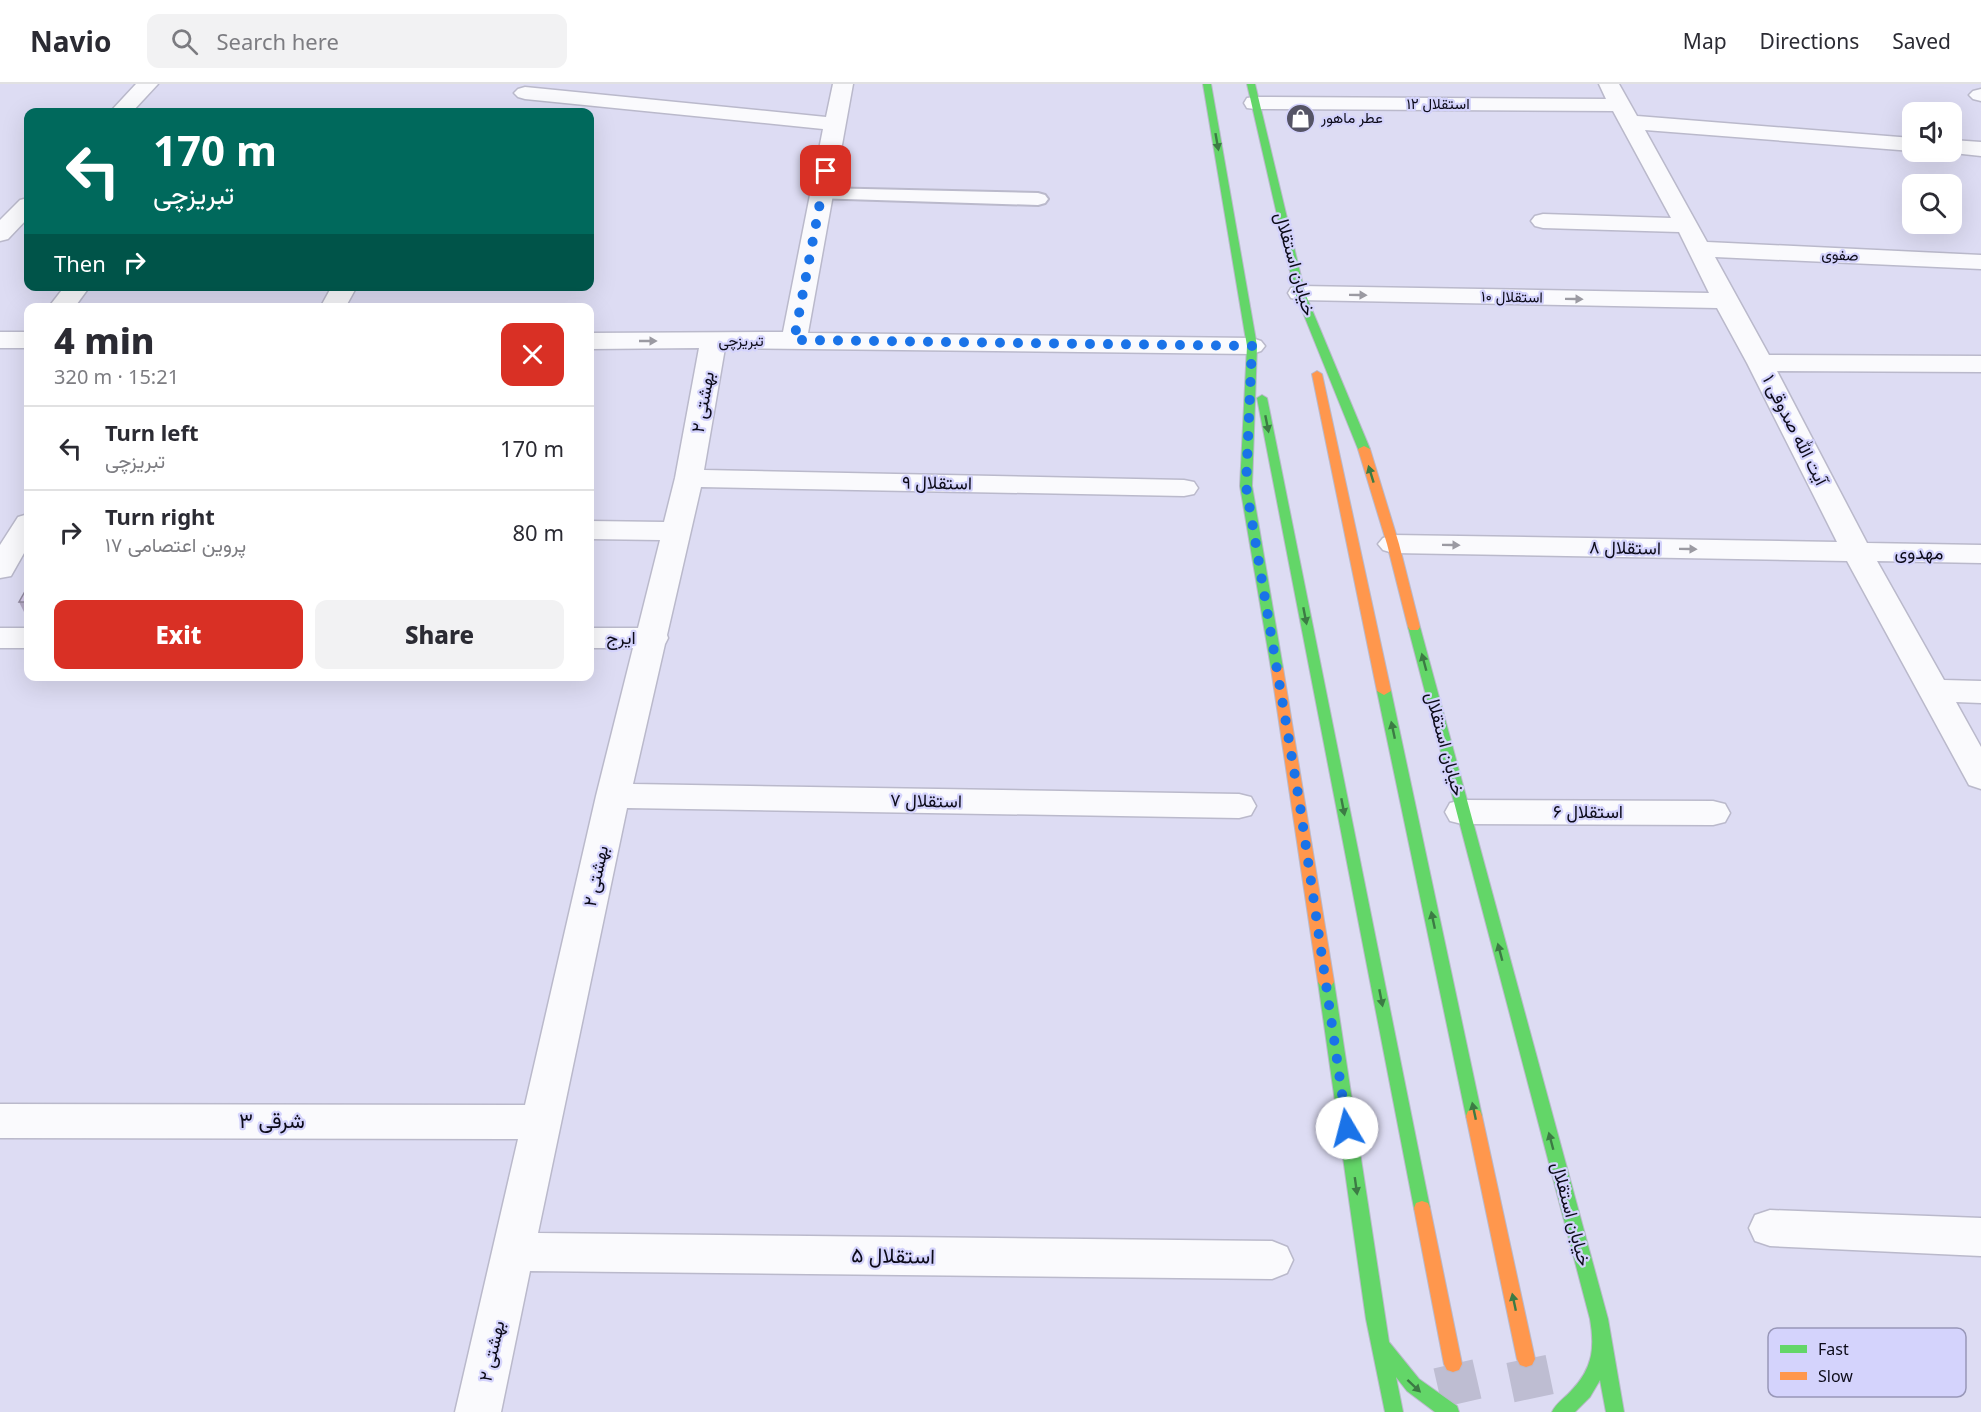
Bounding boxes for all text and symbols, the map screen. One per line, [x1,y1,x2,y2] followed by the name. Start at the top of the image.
[147,14,567,68] search box
[30,22,111,60] text: Navio
[168,25,201,58] icon: search
[216,26,339,56] text: Search here
[1683,27,1727,55] text: Map
[1760,27,1859,55] text: Directions
[1892,27,1951,55] text: Saved
[1406,93,1470,113] street label: استقلال ۱۲
[1284,102,1316,134] shop icon: عطر ماهور
[1902,102,1962,234] map controls
[1902,102,1962,162] button: sound
[1320,107,1383,127] place label: عطر ماهور
[153,121,277,178] text: 170 m
[54,132,132,210] icon: left
[1212,132,1221,151] one-way arrow
[800,145,851,196] pin
[809,154,842,187] icon: arrive
[1902,174,1962,234] button: search
[153,175,234,212] text: تبریزچی
[1270,209,1322,318] street label: خیابان استقلال
[1821,243,1859,266] street label: صفوی
[118,246,151,279] icon: right
[54,248,106,278] text: Then
[1481,285,1543,307] street label: استقلال ۱۰
[1349,290,1368,299] one-way arrow
[1565,294,1584,303] one-way arrow
[54,316,155,365] text: 4 min
[501,323,564,386] button: close
[718,330,764,351] street label: تبریزچی
[638,336,657,346] one-way arrow
[54,363,179,390] text: 320 m · 15:21
[685,369,719,434] street label: بهشتی ۲
[1758,370,1835,490] street label: آیت الله صدوقی ۱
[1263,415,1272,434] one-way arrow
[105,417,199,447] text: Turn left
[54,432,87,465] icon: left
[500,433,564,463] text: 170 m
[105,447,165,474] text: تبریزچی
[1366,465,1376,483] one-way arrow
[902,469,972,495] street label: استقلال ۹
[105,501,215,531] text: Turn right
[54,516,87,549] icon: right
[513,517,564,547] text: 80 m
[105,531,246,558] text: پروین اعتصامی ۱۷
[1589,534,1661,560] street label: استقلال ۸
[1442,540,1461,550] one-way arrow
[1894,540,1944,564] street label: مهدوی
[1679,544,1698,554] one-way arrow
[54,600,303,669] button: Exit
[315,600,564,669] button: Share
[1301,606,1310,625] one-way arrow
[606,625,636,650] street label: ایرج
[1418,653,1428,671] one-way arrow
[1421,689,1471,798] street label: خیابان استقلال
[1387,720,1397,739] one-way arrow
[890,787,962,813] street label: استقلال ۷
[1339,798,1348,817] one-way arrow
[1553,799,1623,823] street label: استقلال ۶
[577,843,613,908] street label: بهشتی ۲
[1428,911,1437,930] one-way arrow
[1495,943,1504,961] one-way arrow
[1377,989,1386,1008] one-way arrow
[1315,1096,1379,1160] position arrow
[1469,1101,1478,1120] one-way arrow
[239,1106,305,1134] street label: ۳ شرقی
[1546,1131,1555,1149] one-way arrow
[1547,1159,1597,1268] street label: خیابان استقلال
[1351,1177,1360,1196] one-way arrow
[851,1240,935,1270] street label: استقلال ۵
[1509,1292,1519,1311] one-way arrow
[472,1318,510,1384] street label: بهشتی ۲
[1768,1328,1966,1397] legend
[1818,1338,1849,1360] text: Fast
[1818,1365,1853,1387] text: Slow
[1407,1379,1421,1393] one-way arrow

